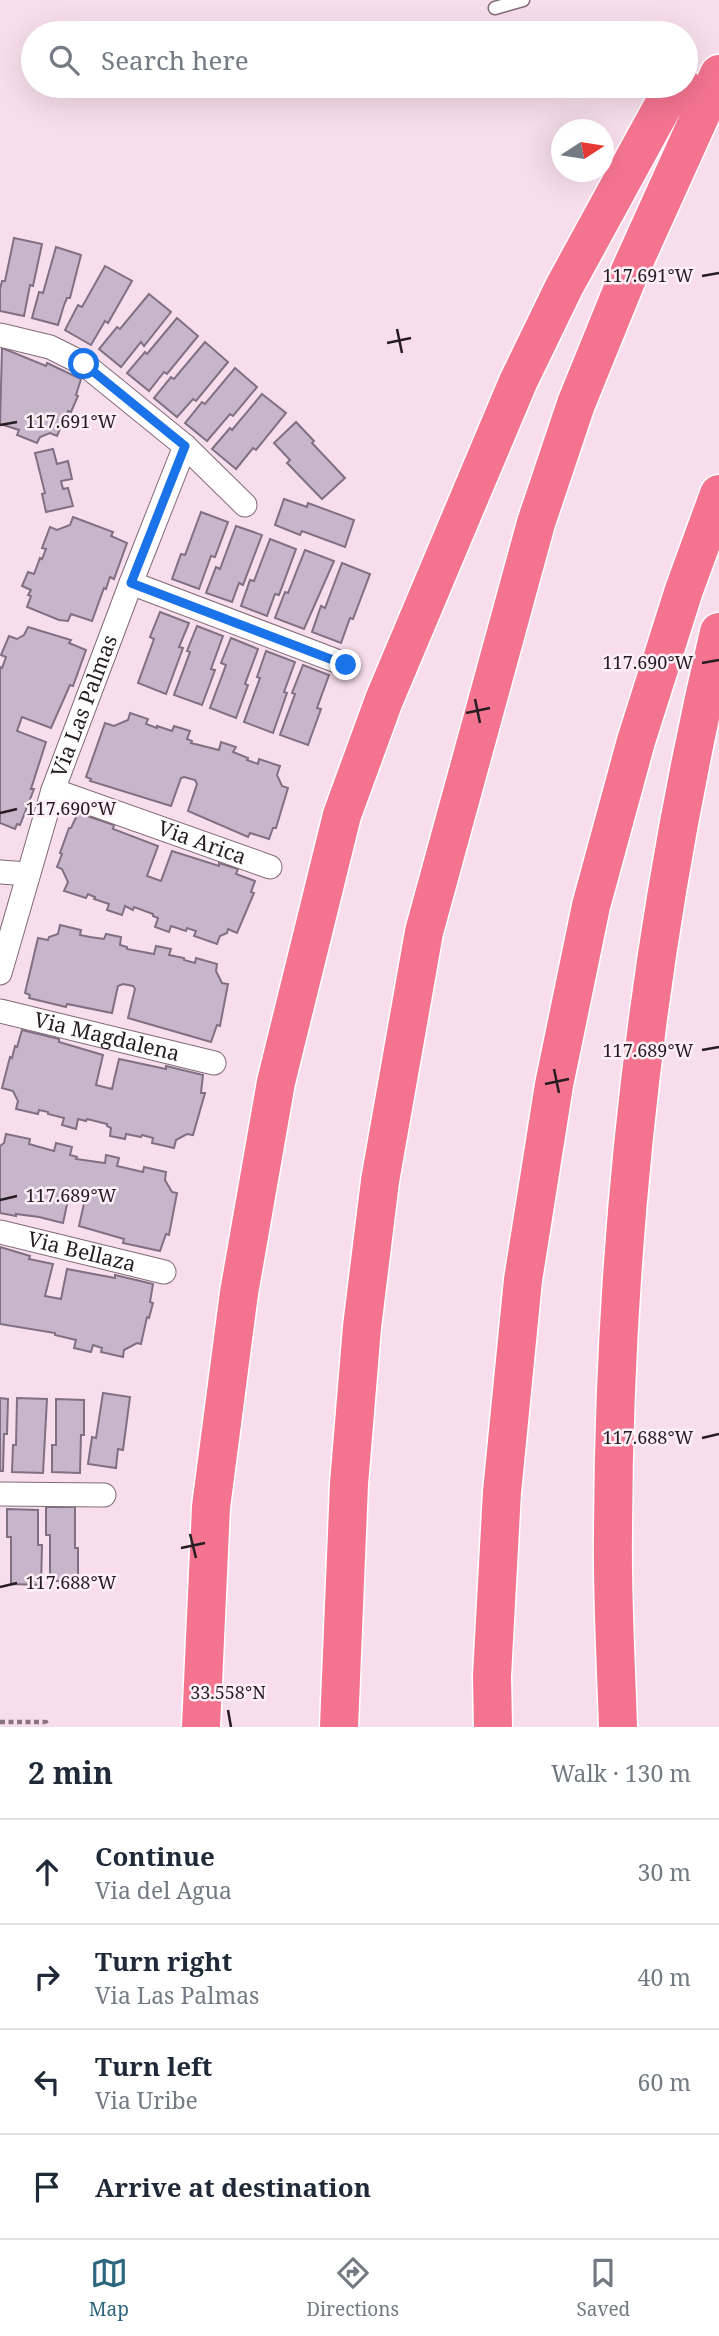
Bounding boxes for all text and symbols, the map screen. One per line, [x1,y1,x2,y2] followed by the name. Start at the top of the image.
[21,21,698,98] search box
[45,41,83,79] icon: search
[101,42,249,78] text: Search here
[551,119,614,182] north arrow
[603,263,694,287] text: 117.691°W
[68,348,99,379] route start
[26,409,117,433] text: 117.691°W
[44,631,123,781] street label: Via Las Palmas
[330,649,361,680] route end
[603,650,694,674] text: 117.690°W
[26,796,117,820] text: 117.690°W
[154,813,250,870] street label: Via Arica
[31,1005,183,1067] street label: Via Magdalena
[603,1038,694,1062] text: 117.689°W
[26,1183,117,1207] text: 117.689°W
[25,1224,139,1278] street label: Via Bellaza
[603,1425,694,1449] text: 117.688°W
[26,1570,117,1594] text: 117.688°W
[190,1680,266,1704] text: 33.558°N
[28,1752,113,1793] text: 2 min
[551,1757,691,1789] text: Walk · 130 m
[95,1838,215,1874] text: Continue
[28,1853,66,1891] icon: ahead
[638,1856,691,1888] text: 30 m
[95,1874,232,1906] text: Via del Agua
[95,1943,232,1979] text: Turn right
[28,1958,66,1996] icon: right
[638,1961,691,1993] text: 40 m
[95,1979,259,2011] text: Via Las Palmas
[95,2048,212,2084] text: Turn left
[28,2063,66,2101] icon: left
[638,2066,691,2098] text: 60 m
[95,2084,198,2116] text: Via Uribe
[28,2168,66,2206] icon: arrive
[95,2169,371,2205] text: Arrive at destination
[89,2254,129,2322] tab: Map
[306,2254,399,2322] tab: Directions
[576,2254,630,2322] tab: Saved

